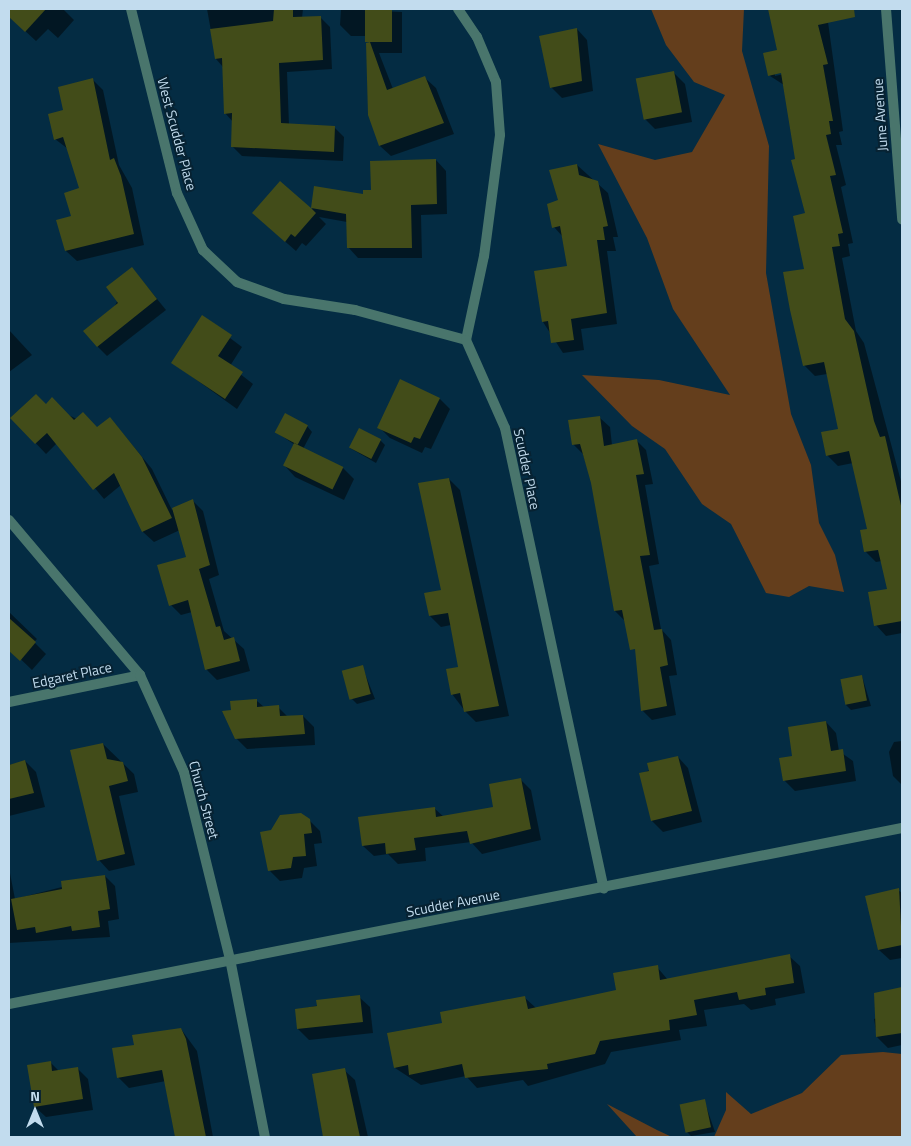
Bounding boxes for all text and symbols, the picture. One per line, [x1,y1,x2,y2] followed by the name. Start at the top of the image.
[154,76,200,192] street label: West Scudder Place
[869,78,891,152] street label: June Avenue
[510,427,544,511] street label: Scudder Place
[31,658,113,692] street label: Edgaret Place
[186,759,222,841] street label: Church Street
[405,886,501,920] street label: Scudder Avenue
[30,1085,40,1106] text: N
[10,1086,60,1136] north arrow

